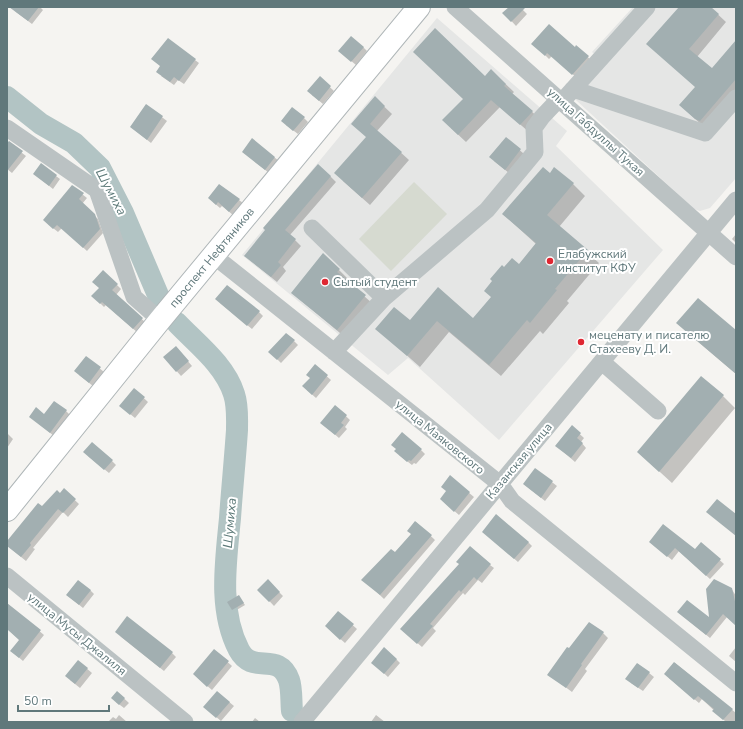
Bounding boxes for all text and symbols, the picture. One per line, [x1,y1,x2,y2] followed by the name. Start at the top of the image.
[544,84,648,180] street label: улица Габдуллы Тукая
[91,165,131,219] water label: Шумиха
[165,204,258,311] street label: проспект Нефтяников
[558,246,636,276] place label: Елабужский институт КФУ
[545,256,555,266] marker: Елабужский институт КФУ
[333,274,418,290] place label: Сытый студент
[320,277,330,287] marker: Сытый студент
[589,327,710,357] place label: меценату и писателю Стахееву Д. И.
[576,337,586,347] marker: меценату и писателю Стахееву Д. И.
[392,396,488,478] street label: улица Маяковского
[482,419,556,503] street label: Казанская улица
[219,497,241,549] water label: Шумиха
[24,589,130,679] street label: улица Мусы Джалиля
[18,687,109,713] scale bar
[24,693,52,709] text: 50 m

